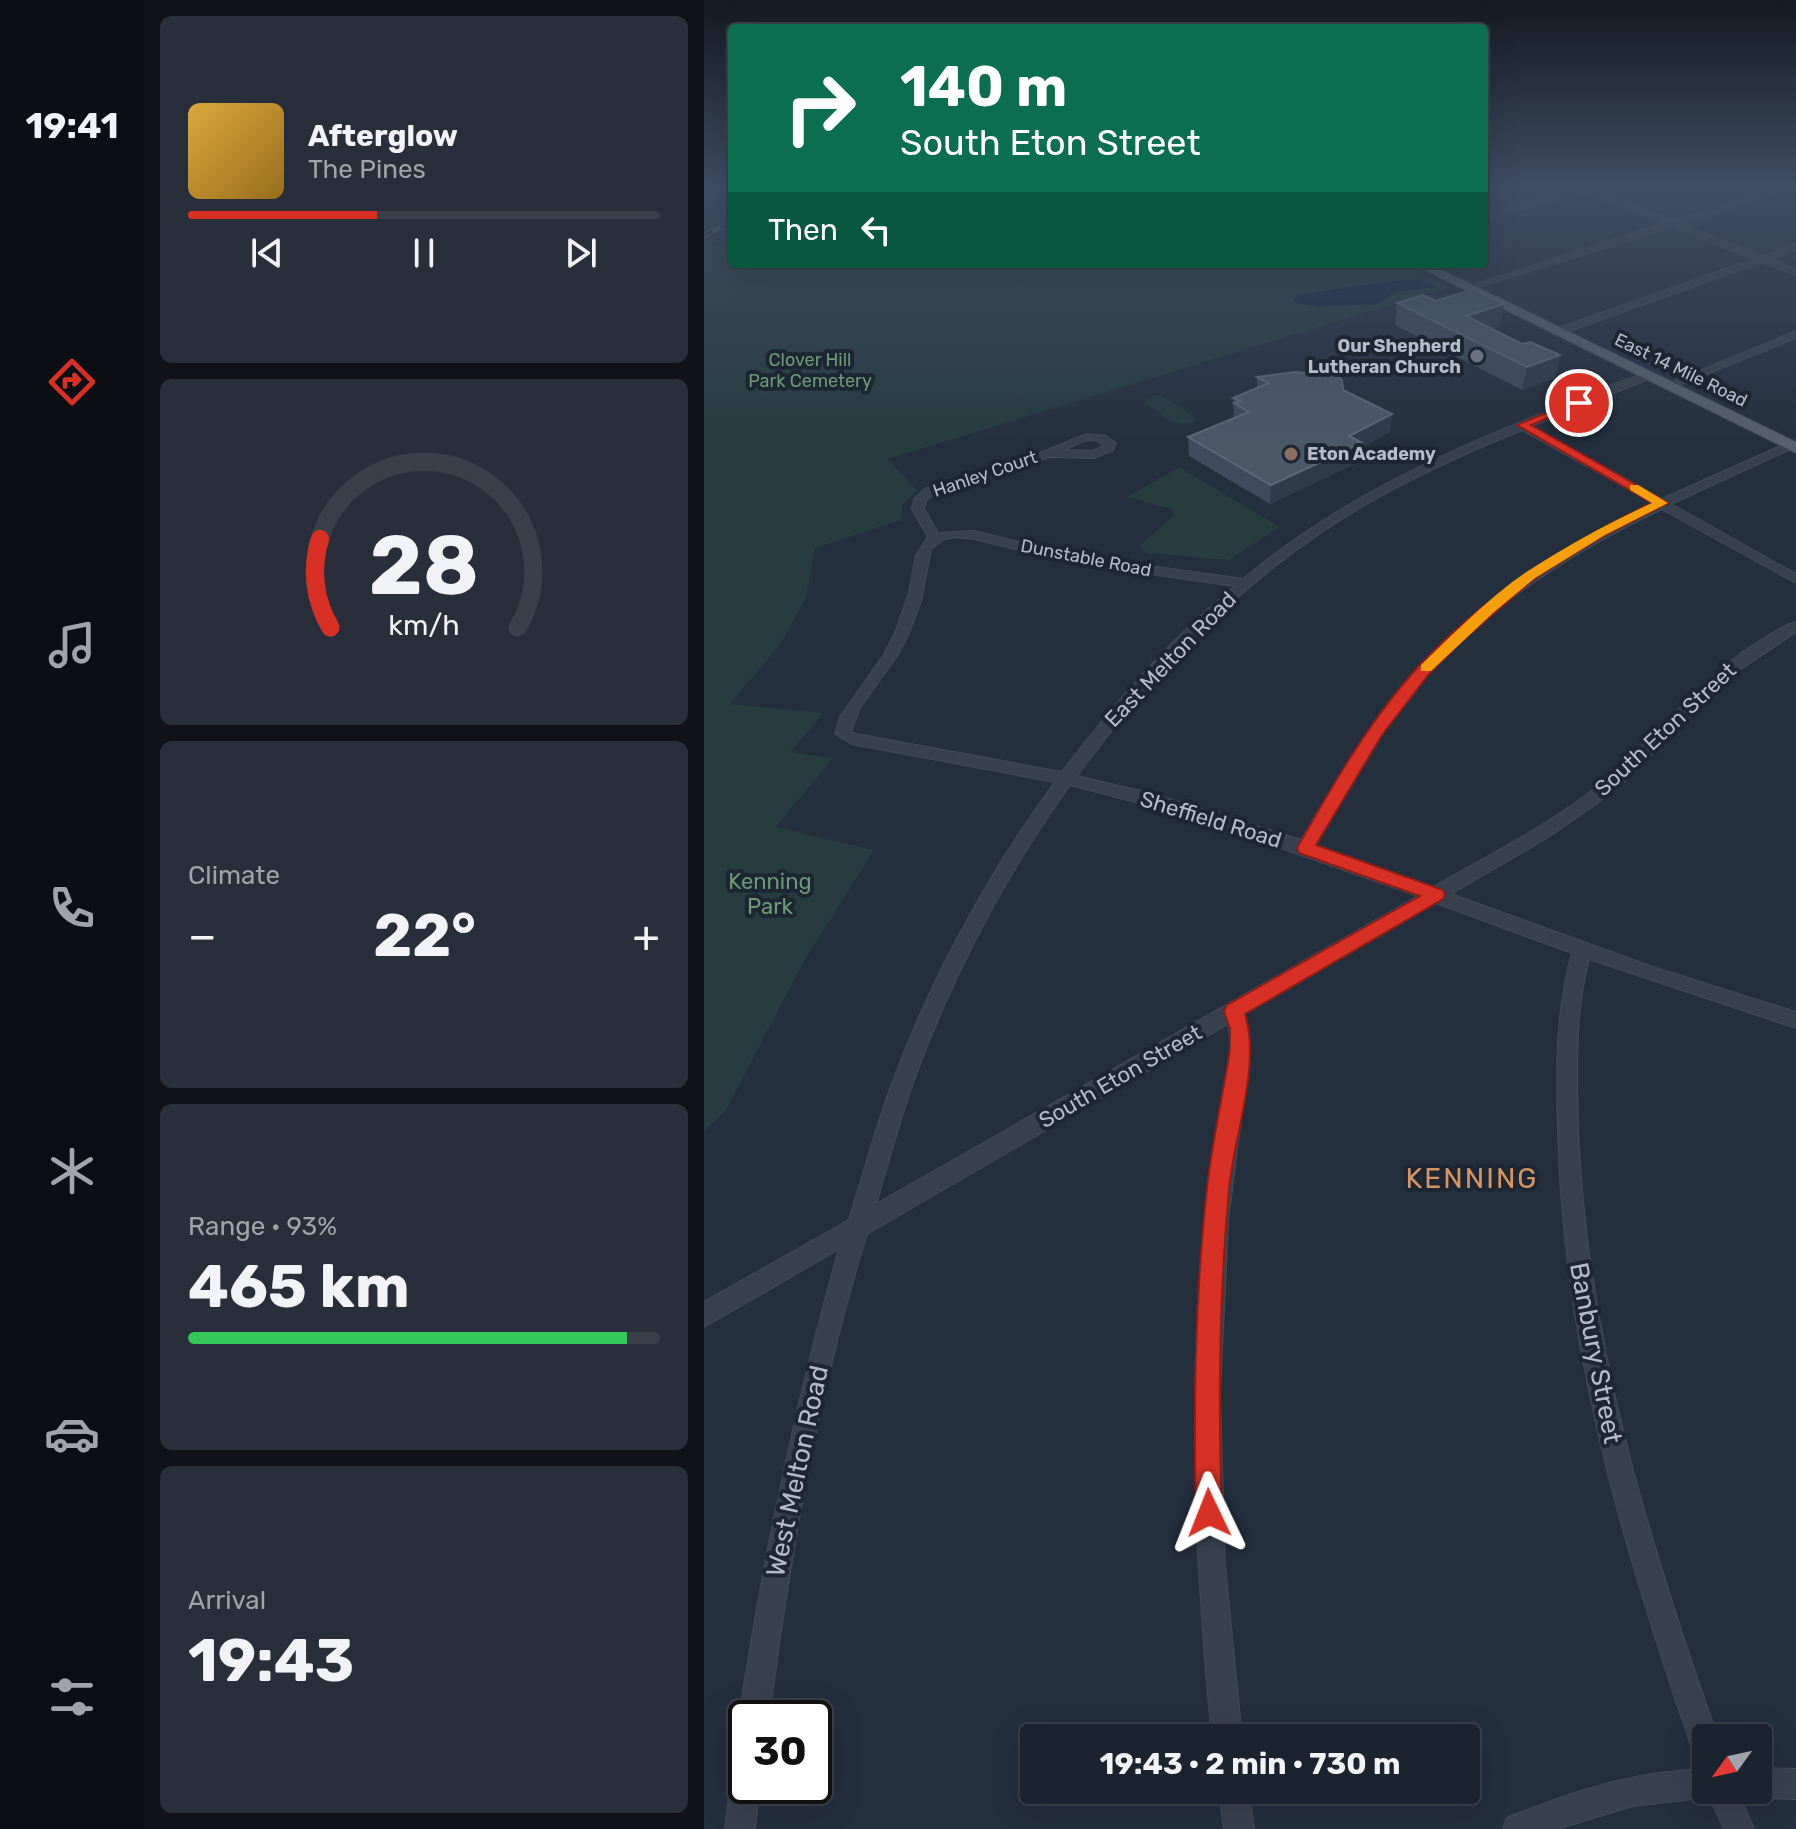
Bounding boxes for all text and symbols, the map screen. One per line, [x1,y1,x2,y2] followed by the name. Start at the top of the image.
[900,54,1067,120] text: 140 m
[768,56,872,160] icon: right
[25,104,119,147] text: 19:41
[308,118,458,154] text: Afterglow
[900,121,1200,164] text: South Eton Street
[308,154,426,185] text: The Pines
[854,208,898,252] icon: left
[768,212,838,248] text: Then
[245,231,289,275] icon: previous
[402,231,446,275] icon: pause
[559,231,603,275] icon: next
[1611,328,1751,412] street label: East 14 Mile Road
[1308,335,1461,378] place label: Our Shepherd Lutheran Church
[1468,347,1486,365] marker: Our Shepherd Lutheran Church
[748,349,872,392] park label: Clover Hill Park Cemetery
[44,354,100,410] icon: directions
[1545,369,1613,437] pin
[1557,381,1601,425] icon: arrive
[1307,443,1436,465] place label: Eton Academy
[1282,445,1300,463] marker: Eton Academy
[930,446,1040,502] street label: Hanley Court
[369,515,479,614] text: 28
[1019,535,1153,581] street label: Dunstable Road
[1099,586,1242,733] street label: East Melton Road
[388,608,460,642] text: km/h
[44,617,100,673] icon: music
[1589,657,1742,802] street label: South Eton Street
[1137,785,1285,854] street label: Sheffield Road
[188,860,280,891] text: Climate
[728,868,812,920] park label: Kenning Park
[44,880,100,936] icon: phone
[373,900,476,971] text: 22°
[188,910,217,962] text: −
[633,910,660,962] text: +
[1034,1019,1207,1134] street label: South Eton Street
[44,1143,100,1199] icon: climate
[1406,1162,1538,1195] district label: KENNING
[188,1211,337,1242] text: Range · 93%
[188,1251,410,1322] text: 465 km
[1563,1260,1628,1446] street label: Banbury Street
[760,1363,835,1579] street label: West Melton Road
[44,1406,100,1462] icon: car
[1167,1471,1251,1555] position arrow
[188,1585,266,1616] text: Arrival
[188,1625,354,1696] text: 19:43
[44,1669,100,1725] icon: filters
[728,1700,832,1804] speed limit sign: 30
[1692,1724,1772,1804] north arrow
[1692,1724,1772,1804] map controls
[1100,1746,1401,1782] text: 19:43 · 2 min · 730 m

